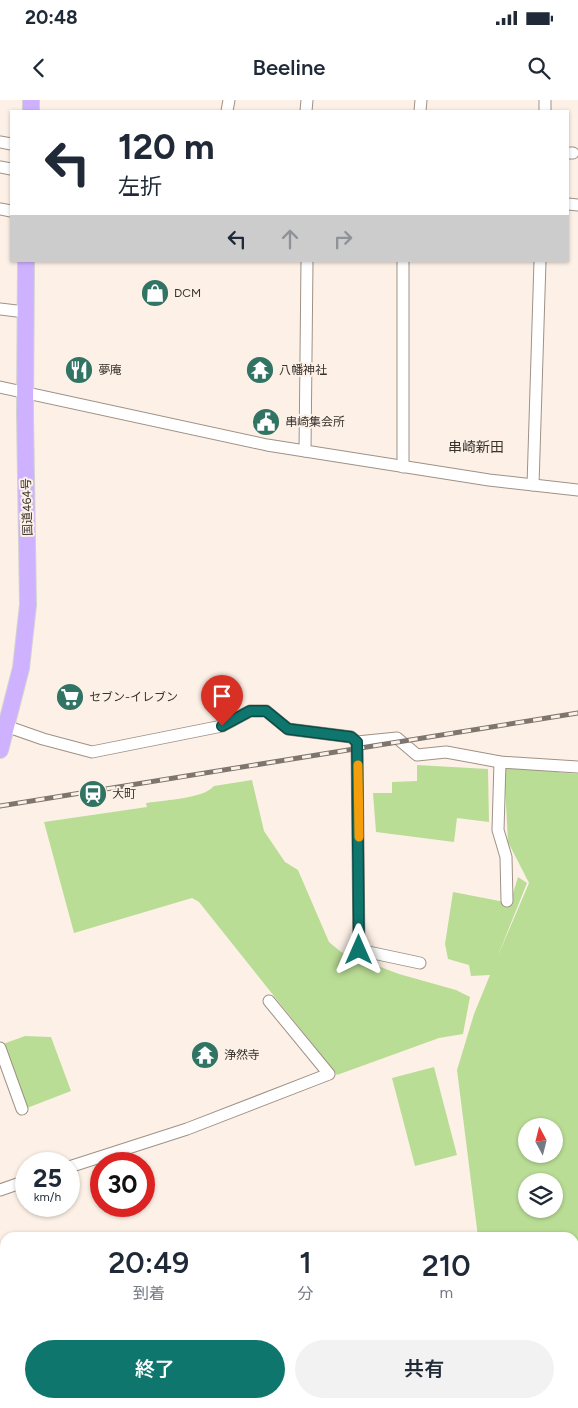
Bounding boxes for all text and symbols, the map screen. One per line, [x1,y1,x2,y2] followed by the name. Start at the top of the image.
[25,6,78,29] text: 20:48
[25,54,53,82] icon: back
[253,54,325,81] text: Beeline
[525,54,553,82] icon: search
[118,126,215,168] text: 120 m
[35,130,100,195] icon: left
[118,173,162,200] text: 左折
[223,225,251,253] icon: left
[276,225,304,253] icon: ahead
[329,225,357,253] icon: right
[140,278,170,308] shop icon: DCM
[174,286,201,300] place label: DCM
[64,355,94,385] restaurant icon: 夢庵
[245,355,275,385] temple icon: 八幡神社
[98,363,122,377] place label: 夢庵
[279,363,327,377] place label: 八幡神社
[251,407,281,437] public building icon: 串崎集会所
[285,415,345,429] place label: 串崎集会所
[448,439,504,456] district label: 串崎新田
[19,478,35,536] street label: 国道464号
[201,675,243,726] pin
[55,682,85,712] supermarket icon: セブン-イレブン
[208,682,236,710] icon: arrive
[89,690,178,704] place label: セブン-イレブン
[78,779,108,809] station icon: 大町
[112,787,136,801] place label: 大町
[332,923,384,975] position arrow
[190,1040,220,1070] temple icon: 浄然寺
[224,1048,260,1062] place label: 浄然寺
[518,1118,562,1162] north arrow
[518,1118,563,1218] map controls
[90,1152,155,1217] speed limit sign: 30
[33,1163,62,1193] text: 25
[518,1173,563,1218] button: layers
[34,1190,61,1204] text: km/h
[108,1244,189,1281] text: 20:49
[299,1244,312,1281] text: 1
[422,1247,471,1284] text: 210
[439,1283,453,1302] text: m
[133,1284,165,1303] text: 到着
[297,1284,313,1303] text: 分
[25,1340,285,1398] button: 終了
[295,1340,554,1398] button: 共有

